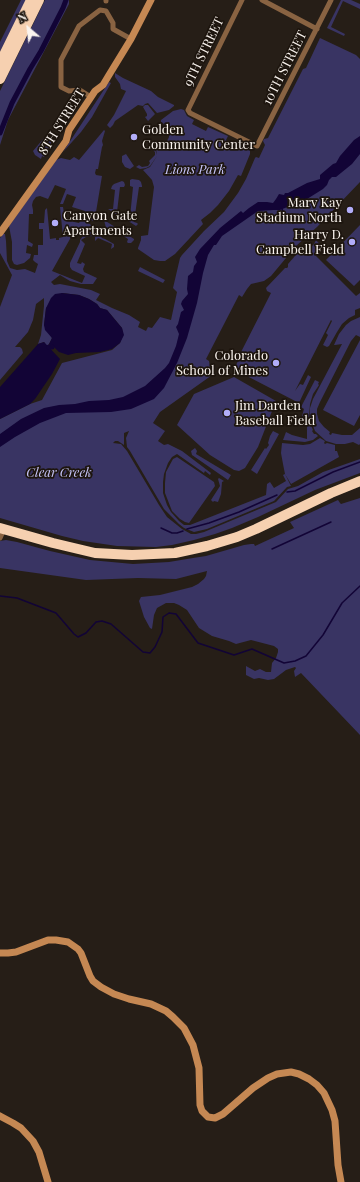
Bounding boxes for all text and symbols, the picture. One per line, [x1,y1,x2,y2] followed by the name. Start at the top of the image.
[8,8,48,48] north arrow
[15,8,29,25] text: N
[181,15,227,89] street label: 9TH STREET
[260,28,310,108] street label: 10TH STREET
[35,86,89,158] street label: 8TH STREET
[142,122,255,153] place label: Golden Community Center
[129,132,139,142] marker: Golden Community Center
[165,162,225,178] park label: Lions Park
[256,195,342,226] place label: Marv Kay Stadium North
[345,205,355,215] marker: Marv Kay Stadium North
[63,208,137,239] place label: Canyon Gate Apartments
[50,218,60,228] marker: Canyon Gate Apartments
[256,227,344,258] place label: Harry D. Campbell Field
[347,237,357,247] marker: Harry D. Campbell Field
[176,348,268,379] place label: Colorado School of Mines
[271,358,281,368] marker: Colorado School of Mines
[235,398,315,429] place label: Jim Darden Baseball Field
[222,408,232,418] marker: Jim Darden Baseball Field
[26,465,92,481] park label: Clear Creek

